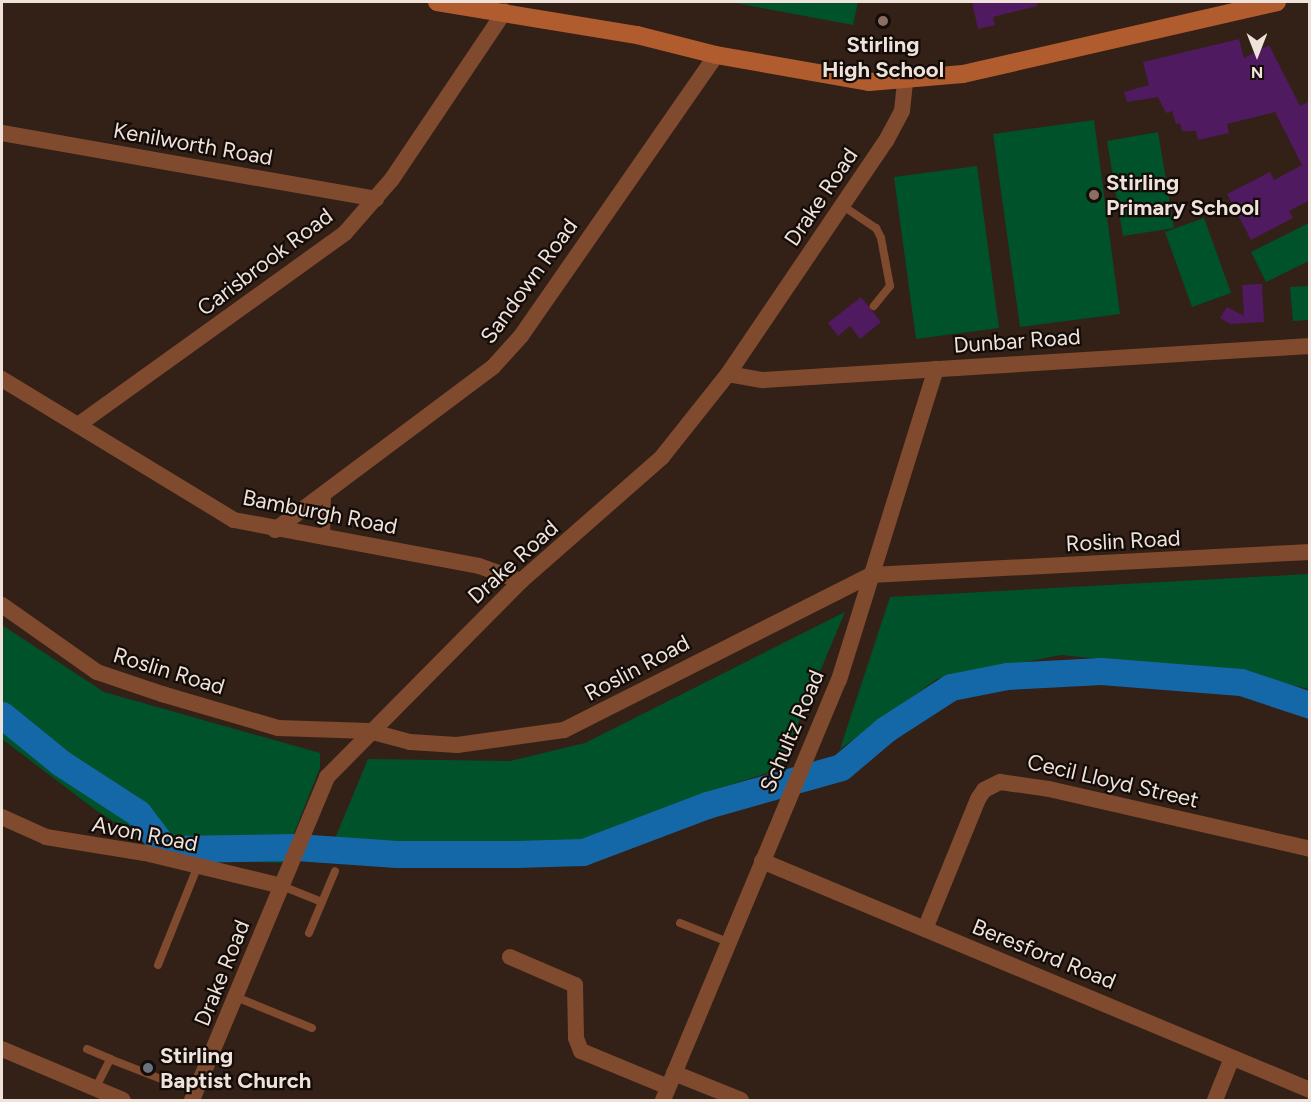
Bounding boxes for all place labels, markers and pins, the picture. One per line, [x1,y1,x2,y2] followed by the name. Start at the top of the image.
[876,14,890,28] marker: Stirling High School
[822,31,944,82] place label: Stirling High School
[1106,169,1259,220] place label: Stirling Primary School
[1087,188,1101,202] marker: Stirling Primary School
[160,1042,311,1094] place label: Stirling Baptist Church
[141,1061,155,1075] marker: Stirling Baptist Church

